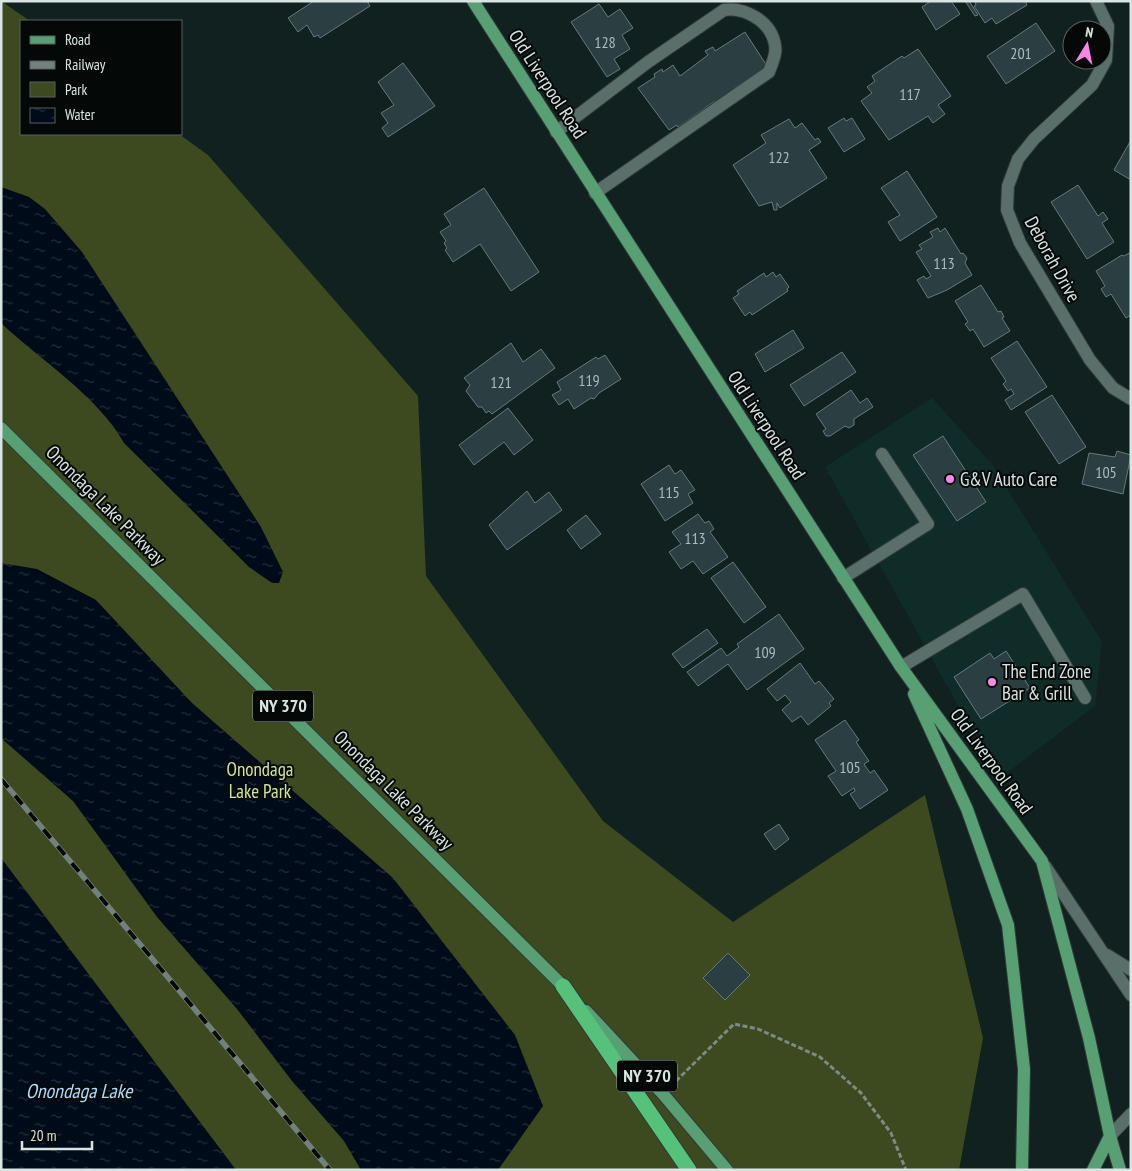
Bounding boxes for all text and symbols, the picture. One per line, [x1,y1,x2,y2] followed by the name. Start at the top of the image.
[20,20,182,135] legend
[1062,20,1112,70] north arrow
[1084,23,1095,42] text: N
[504,25,592,143] street label: Old Liverpool Road
[65,30,91,49] text: Road
[594,32,616,52] house number: 128
[1010,43,1032,63] house number: 201
[65,55,106,74] text: Railway
[65,80,87,99] text: Park
[899,84,921,104] house number: 117
[65,105,96,124] text: Water
[768,147,790,167] house number: 122
[1020,212,1086,306] street label: Deborah Drive
[933,253,955,273] house number: 113
[723,366,811,484] street label: Old Liverpool Road
[578,370,600,390] house number: 119
[490,372,512,392] house number: 121
[41,440,171,570] street label: Onondaga Lake Parkway
[1095,462,1117,482] house number: 105
[960,467,1057,491] place label: G&V Auto Care
[944,473,956,485] marker: G&V Auto Care
[658,482,680,502] house number: 115
[684,528,706,548] house number: 113
[754,642,776,662] house number: 109
[1002,659,1091,705] place label: The End Zone Bar & Grill
[986,676,998,688] marker: The End Zone Bar & Grill
[253,690,313,721] road number: NY 370
[946,703,1038,819] street label: Old Liverpool Road
[329,725,459,855] street label: Onondaga Lake Parkway
[227,757,293,803] park label: Onondaga Lake Park
[839,757,861,777] house number: 105
[617,1060,677,1092] road number: NY 370
[26,1078,134,1104] water label: Onondaga Lake
[22,1118,92,1150] scale bar
[30,1126,56,1145] text: 20 m

